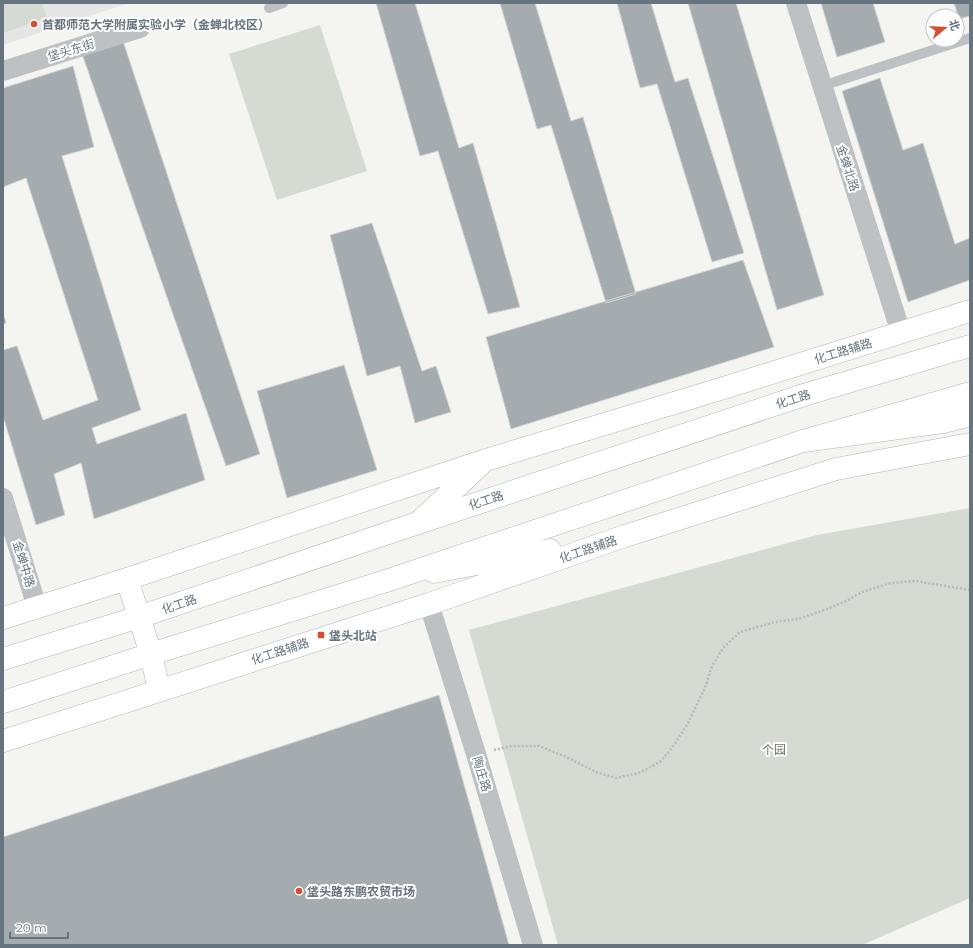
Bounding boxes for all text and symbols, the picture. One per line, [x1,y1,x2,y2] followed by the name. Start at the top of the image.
[925,8,965,48] north arrow
[42,17,270,32] place label: 首都师范大学附属实验小学（金蝉北校区）
[946,18,963,32] text: 北
[29,19,39,29] marker: 首都师范大学附属实验小学（金蝉北校区）
[46,36,96,64] street label: 垡头东街
[833,143,863,193] street label: 金蝉北路
[812,335,874,367] street label: 化工路辅路
[774,386,812,412] street label: 化工路
[467,487,505,513] street label: 化工路
[557,532,619,566] street label: 化工路辅路
[10,539,38,589] street label: 金蝉中路
[160,591,198,617] street label: 化工路
[329,628,377,643] place label: 垡头北站
[316,630,326,640] marker: 垡头北站
[249,635,311,667] street label: 化工路辅路
[762,742,786,757] park label: 个园
[470,755,494,793] street label: 陶庄路
[307,884,415,899] place label: 垡头路东鹏农贸市场
[294,886,304,896] marker: 垡头路东鹏农贸市场
[10,914,68,940] scale bar
[16,920,47,935] text: 20 m

